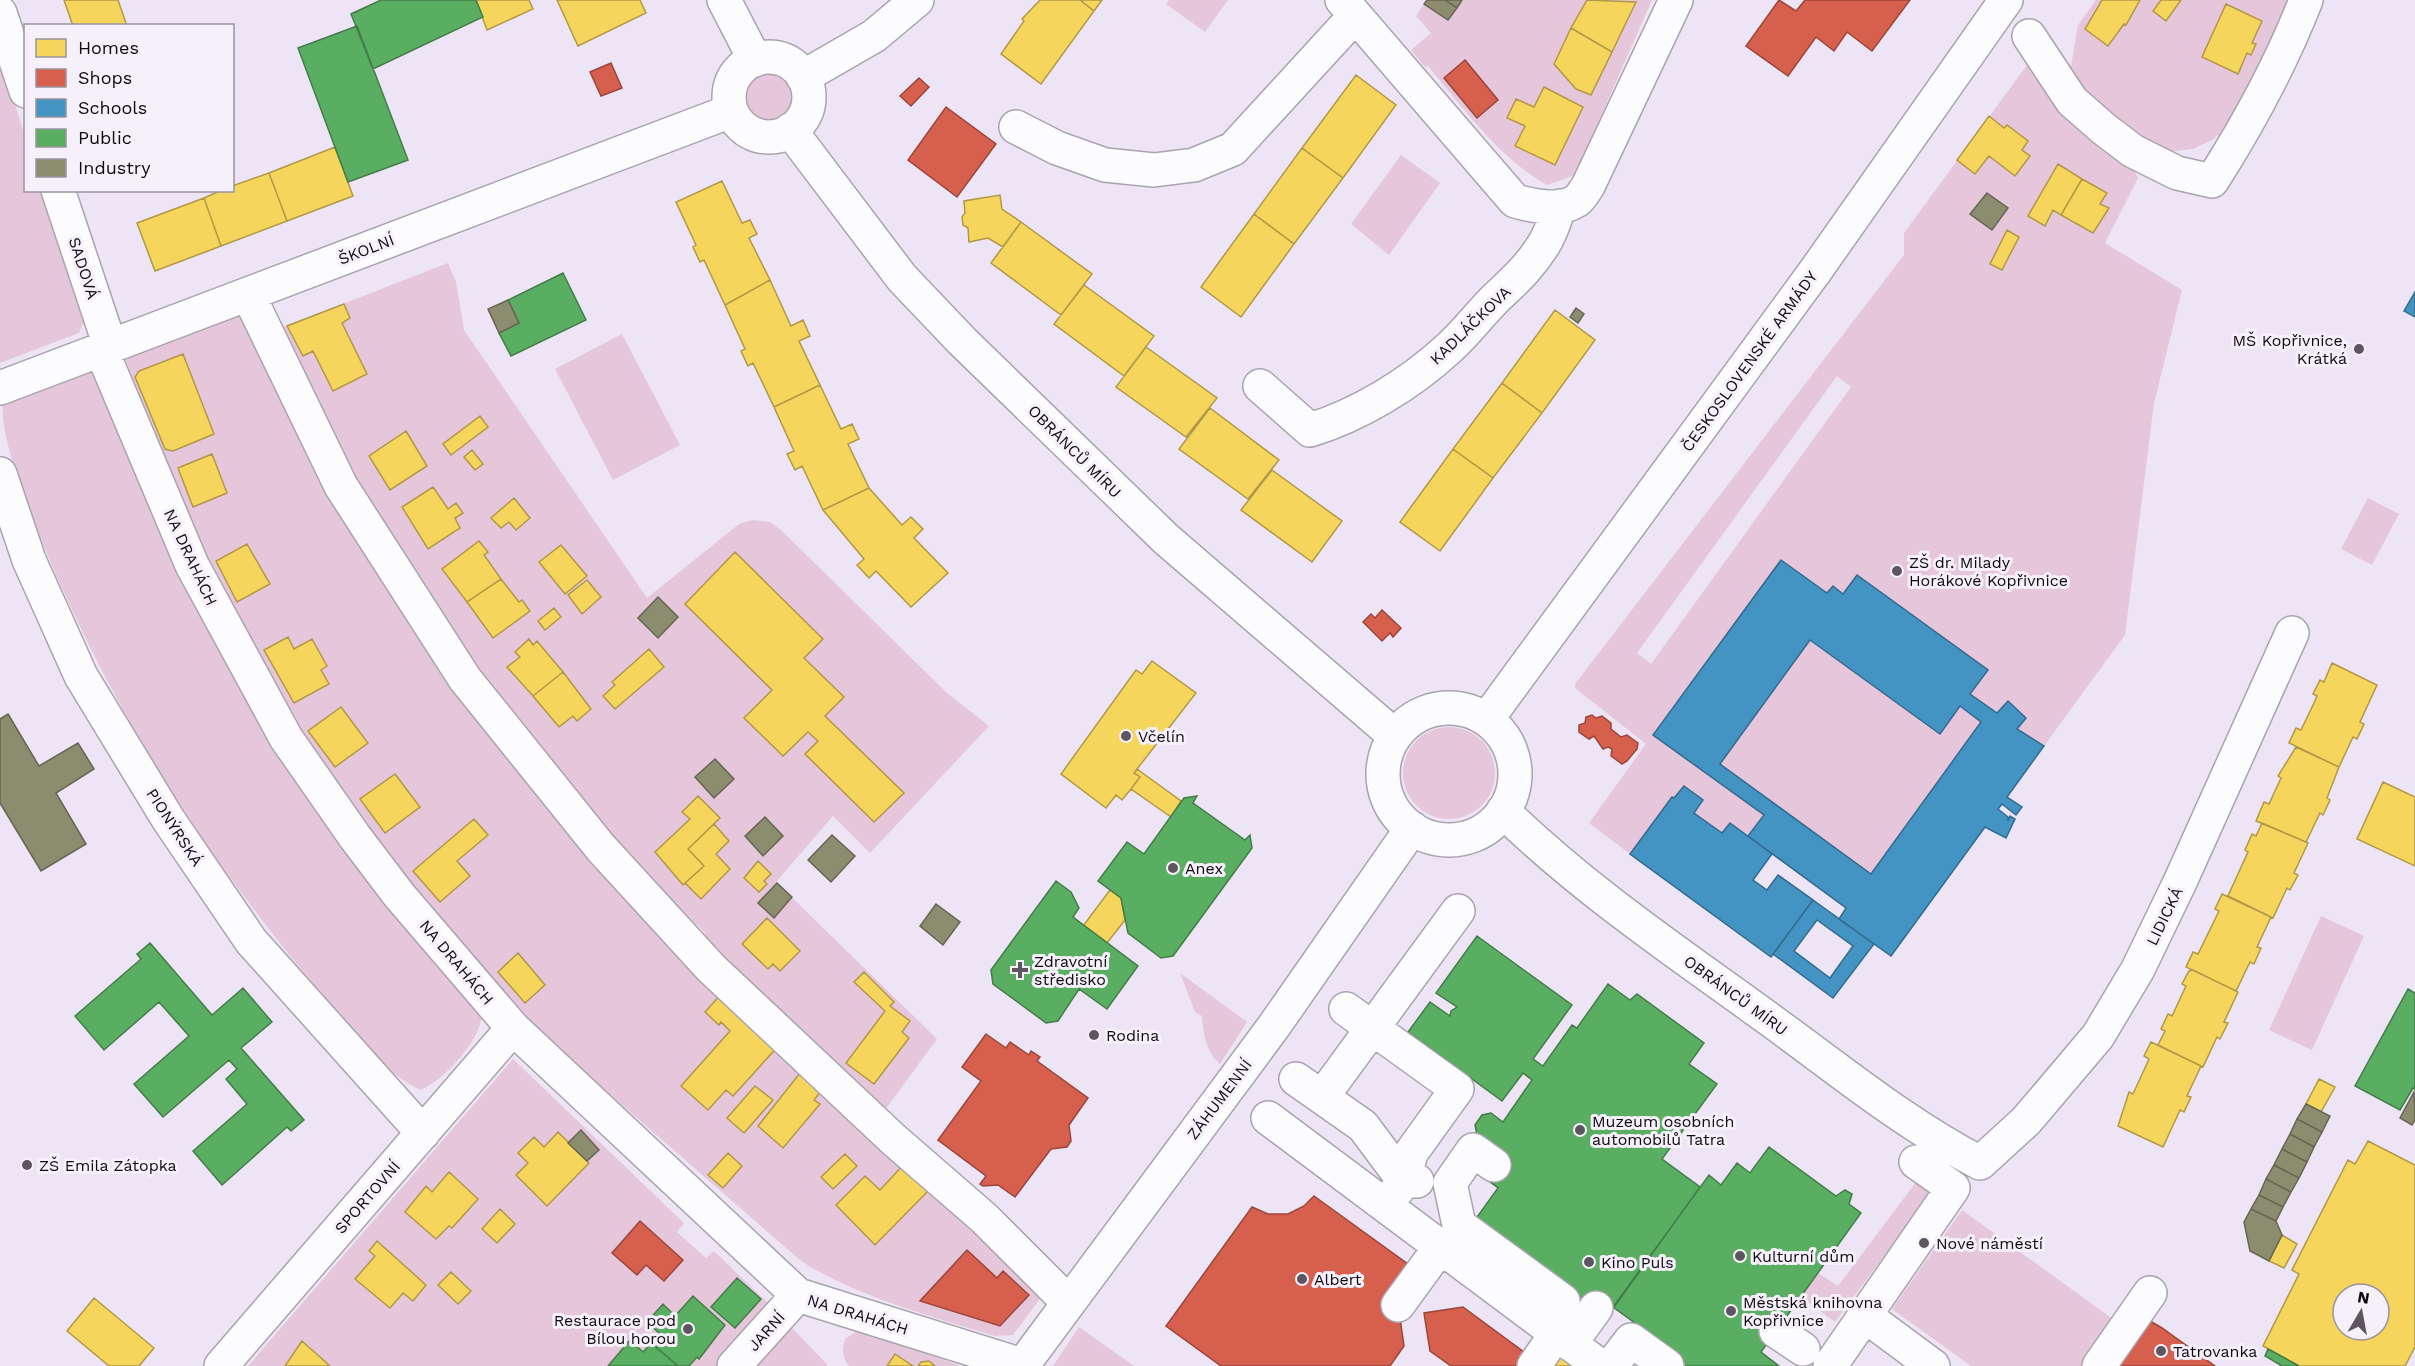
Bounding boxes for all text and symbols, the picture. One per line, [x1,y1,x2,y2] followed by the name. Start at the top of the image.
[24,24,234,192] legend
[78,37,139,58] text: Homes
[78,67,132,88] text: Shops
[78,97,147,118] text: Schools
[78,127,132,148] text: Public
[78,157,151,178] text: Industry
[336,230,397,269] street label: ŠKOLNÍ
[65,235,103,302] street label: SADOVÁ
[1678,267,1821,455] street label: ČESKOSLOVENSKÉ ARMÁDY
[1426,282,1515,369] street label: KADLÁČKOVA
[2232,331,2347,368] place label: MŠ Kopřivnice, Krátká
[2352,342,2366,356] marker: MŠ Kopřivnice, Krátká
[1024,401,1125,502] street label: OBRÁNCŮ MÍRU
[160,506,221,609] street label: NA DRAHÁCH
[1909,553,2068,590] place label: ZŠ dr. Milady Horákové Kopřivnice
[1890,564,1904,578] marker: ZŠ dr. Milady Horákové Kopřivnice
[1138,727,1185,746] place label: Včelín
[1119,729,1133,743] marker: Včelín
[142,785,207,870] street label: PIONÝRSKÁ
[1185,859,1223,878] place label: Anex
[1166,861,1180,875] marker: Anex
[2142,884,2187,949] street label: LIDICKÁ
[416,916,497,1008] street label: NA DRAHÁCH
[1680,951,1791,1039] street label: OBRÁNCŮ MÍRU
[1034,952,1107,989] place label: Zdravotní středisko
[1011,961,1029,979] marker: Zdravotní středisko
[1106,1026,1159,1045] place label: Rodina
[1087,1028,1101,1042] marker: Rodina
[1183,1055,1256,1143] street label: ZÁHUMENNÍ
[1592,1112,1734,1149] place label: Muzeum osobních automobilů Tatra
[1573,1123,1587,1137] marker: Muzeum osobních automobilů Tatra
[39,1156,177,1175] place label: ZŠ Emila Zátopka
[331,1157,404,1238] street label: SPORTOVNÍ
[20,1158,34,1172] marker: ZŠ Emila Zátopka
[1936,1234,2043,1253] place label: Nové náměstí
[1917,1236,1931,1250] marker: Nové náměstí
[1752,1247,1854,1266] place label: Kulturní dům
[1733,1249,1747,1263] marker: Kulturní dům
[1601,1253,1674,1272] place label: Kino Puls
[1582,1255,1596,1269] marker: Kino Puls
[1314,1270,1362,1289] place label: Albert
[1295,1272,1309,1286] marker: Albert
[2331,1282,2391,1342] north arrow
[2356,1287,2371,1308] text: N
[805,1290,911,1339] street label: NA DRAHÁCH
[1743,1293,1882,1330] place label: Městská knihovna Kopřivnice
[1724,1304,1738,1318] marker: Městská knihovna Kopřivnice
[744,1308,789,1355] street label: JARNÍ
[554,1311,676,1348] place label: Restaurace pod Bílou horou
[681,1322,695,1336] marker: Restaurace pod Bílou horou
[2173,1342,2257,1361] place label: Tatrovanka
[2154,1344,2168,1358] marker: Tatrovanka

